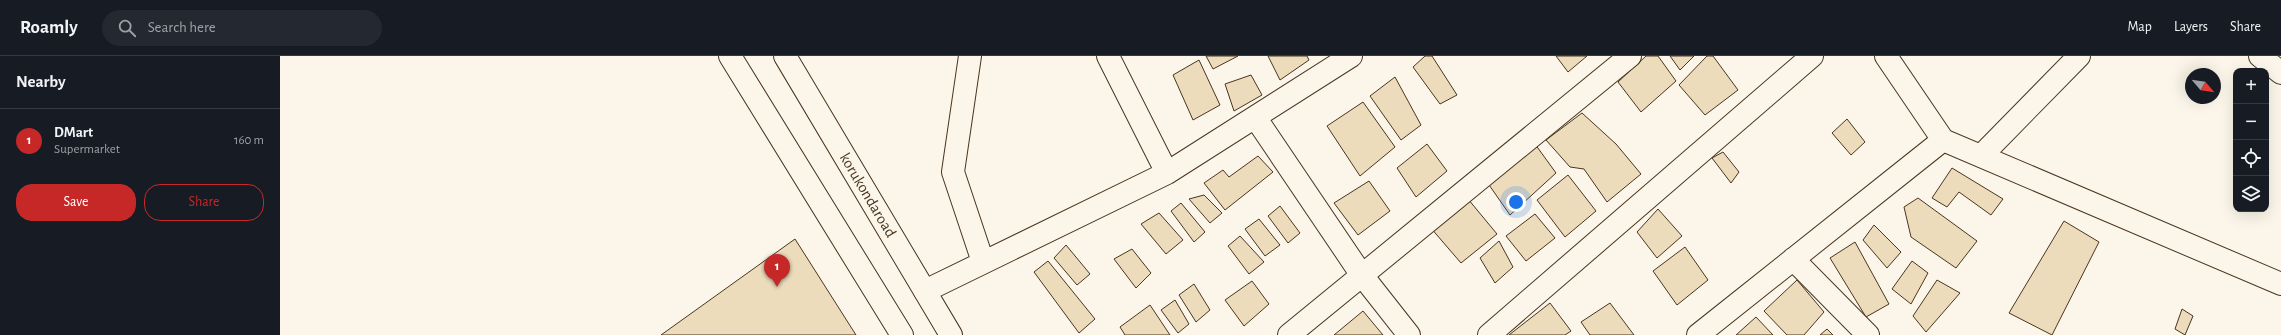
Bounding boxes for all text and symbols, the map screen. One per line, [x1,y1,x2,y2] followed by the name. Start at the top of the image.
[102,10,382,46] search box
[116,17,138,39] icon: search
[20,18,78,37] text: Roamly
[148,20,216,35] text: Search here
[2127,20,2152,34] text: Map
[2174,20,2208,34] text: Layers
[2230,20,2261,34] text: Share
[2185,68,2221,104] north arrow
[2233,68,2269,212] map controls
[2233,68,2269,104] button: +
[16,73,66,90] text: Nearby
[2233,104,2269,140] button: −
[54,125,93,140] text: DMart
[27,134,31,147] text: 1
[234,134,264,147] text: 160 m
[2233,140,2269,176] button: locate
[54,143,120,156] text: Supermarket
[837,150,899,240] street label: korukondaroad
[2233,176,2269,212] button: layers
[16,184,136,221] button: Save
[144,184,264,221] button: Share
[1506,192,1526,212] your location
[764,254,790,287] pin: 1

